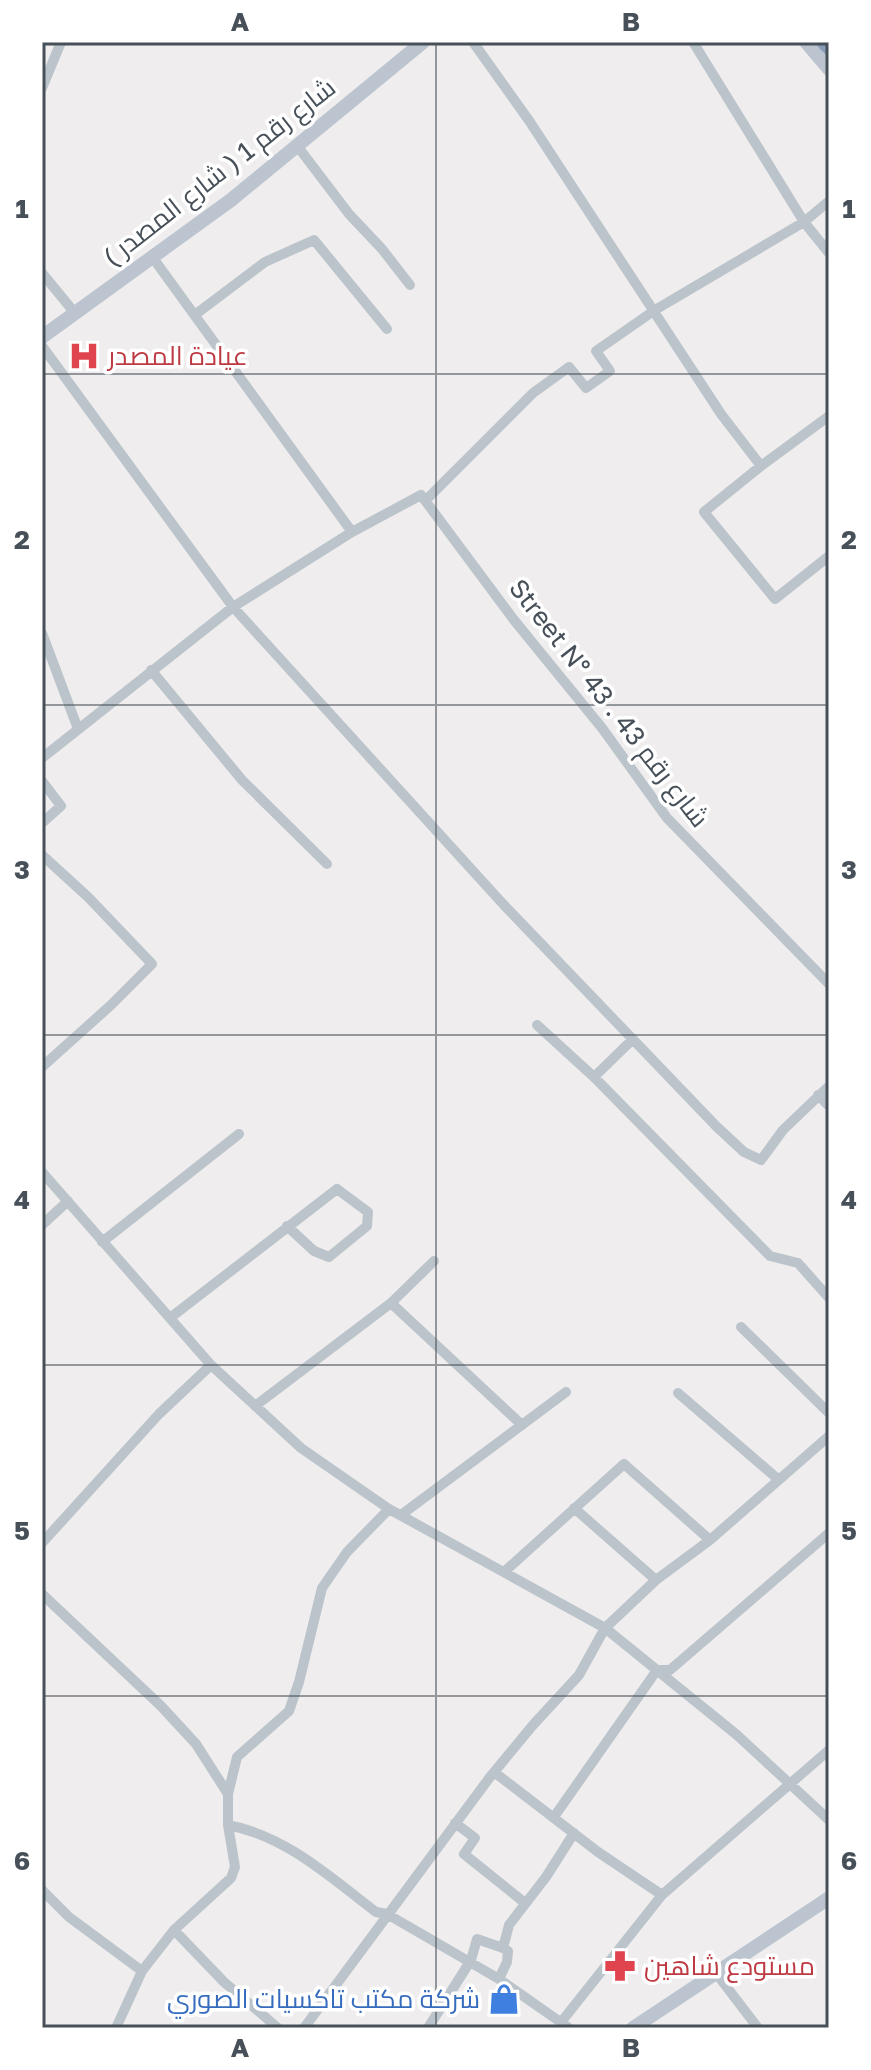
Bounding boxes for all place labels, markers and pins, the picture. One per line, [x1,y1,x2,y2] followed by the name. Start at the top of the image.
[67,339,101,373] hospital icon: عيادة المصدر
[106,340,248,371] place label: عيادة المصدر
[603,1949,637,1983] pharmacy icon: مستودع شاهين
[644,1950,815,1983] place label: مستودع شاهين
[487,1982,521,2016] shop icon: شركة مكتب تاكسيات الصوري
[167,1983,480,2019] place label: شركة مكتب تاكسيات الصوري

